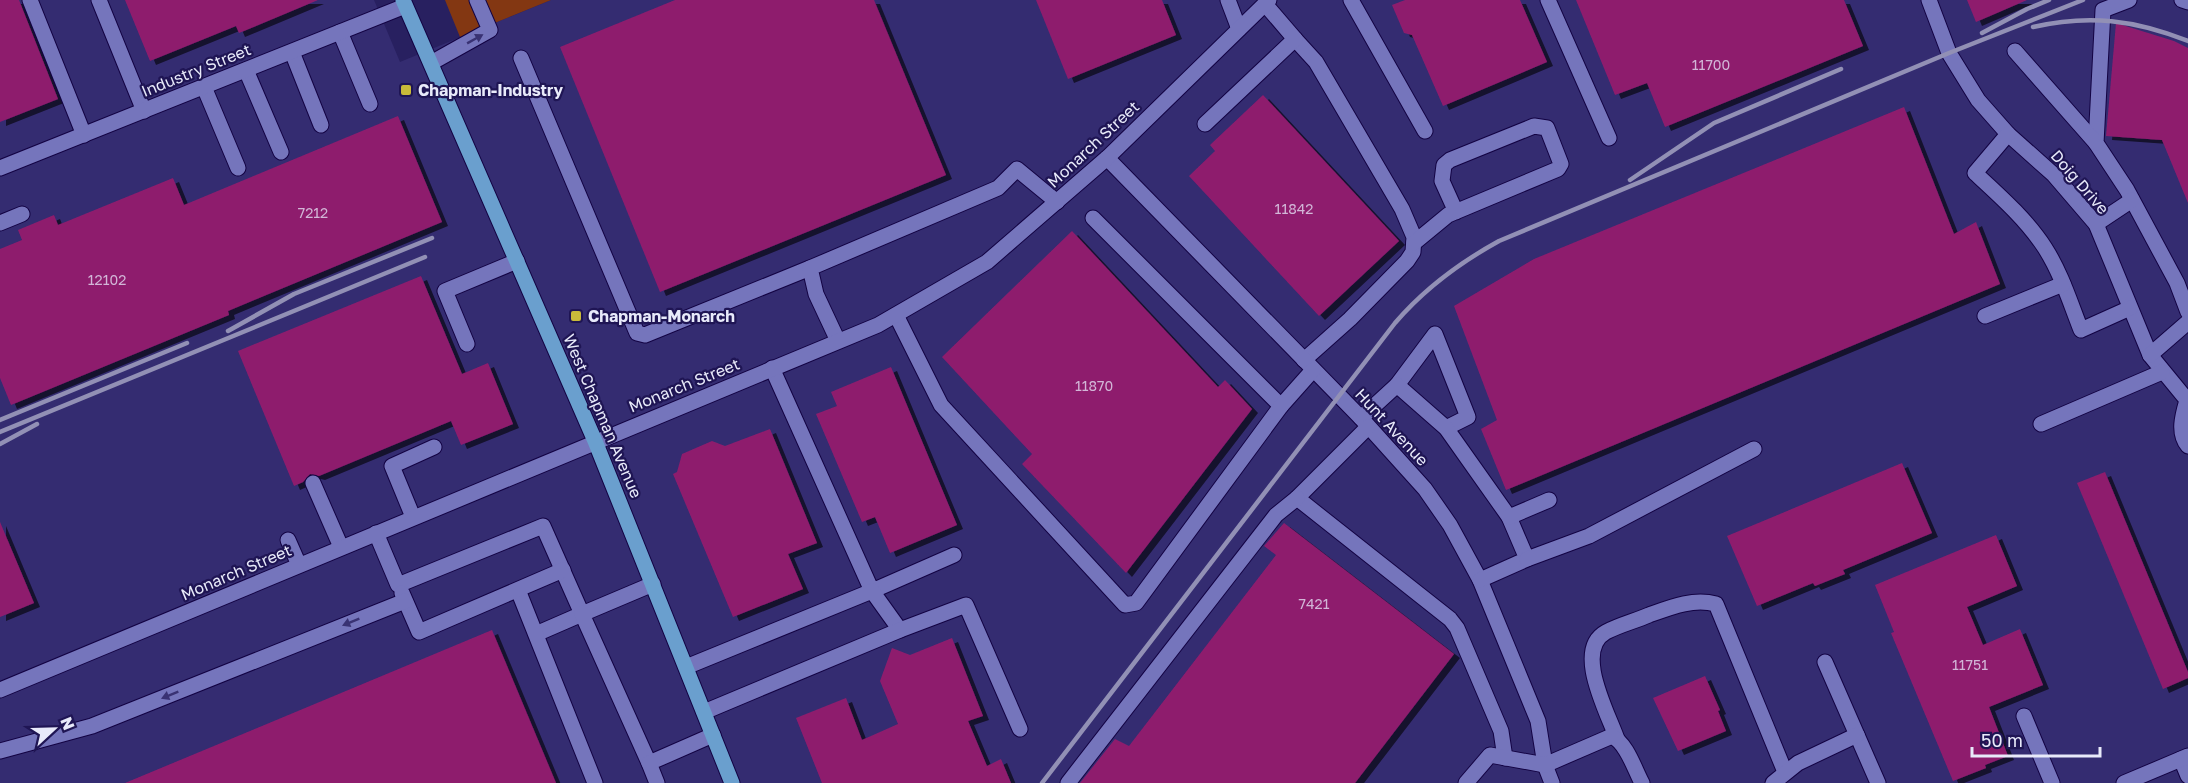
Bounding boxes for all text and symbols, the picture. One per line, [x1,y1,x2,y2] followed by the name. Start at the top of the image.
[466,34,483,44] one-way arrow
[138,39,254,101] street label: Industry Street
[1692,56,1730,73] house number: 11700
[418,80,564,100] place label: Chapman-Industry
[399,83,413,97] marker: Chapman-Industry
[1043,96,1143,192] street label: Monarch Street
[2047,146,2113,218] street label: Doig Drive
[1275,200,1313,217] house number: 11842
[298,204,328,221] house number: 7212
[88,271,126,288] house number: 12102
[588,306,735,326] place label: Chapman-Monarch
[569,309,583,323] marker: Chapman-Monarch
[559,331,647,501] street label: West Chapman Avenue
[625,354,743,416] street label: Monarch Street
[1075,377,1113,394] house number: 11870
[1351,384,1433,470] street label: Hunt Avenue
[178,540,294,604] street label: Monarch Street
[1299,595,1330,612] house number: 7421
[342,618,360,627] one-way arrow
[1952,656,1988,673] house number: 11751
[160,690,178,700] one-way arrow
[24,699,84,759] north arrow
[56,714,79,733] text: N
[1972,720,2100,758] scale bar
[1981,729,2023,751] text: 50 m

